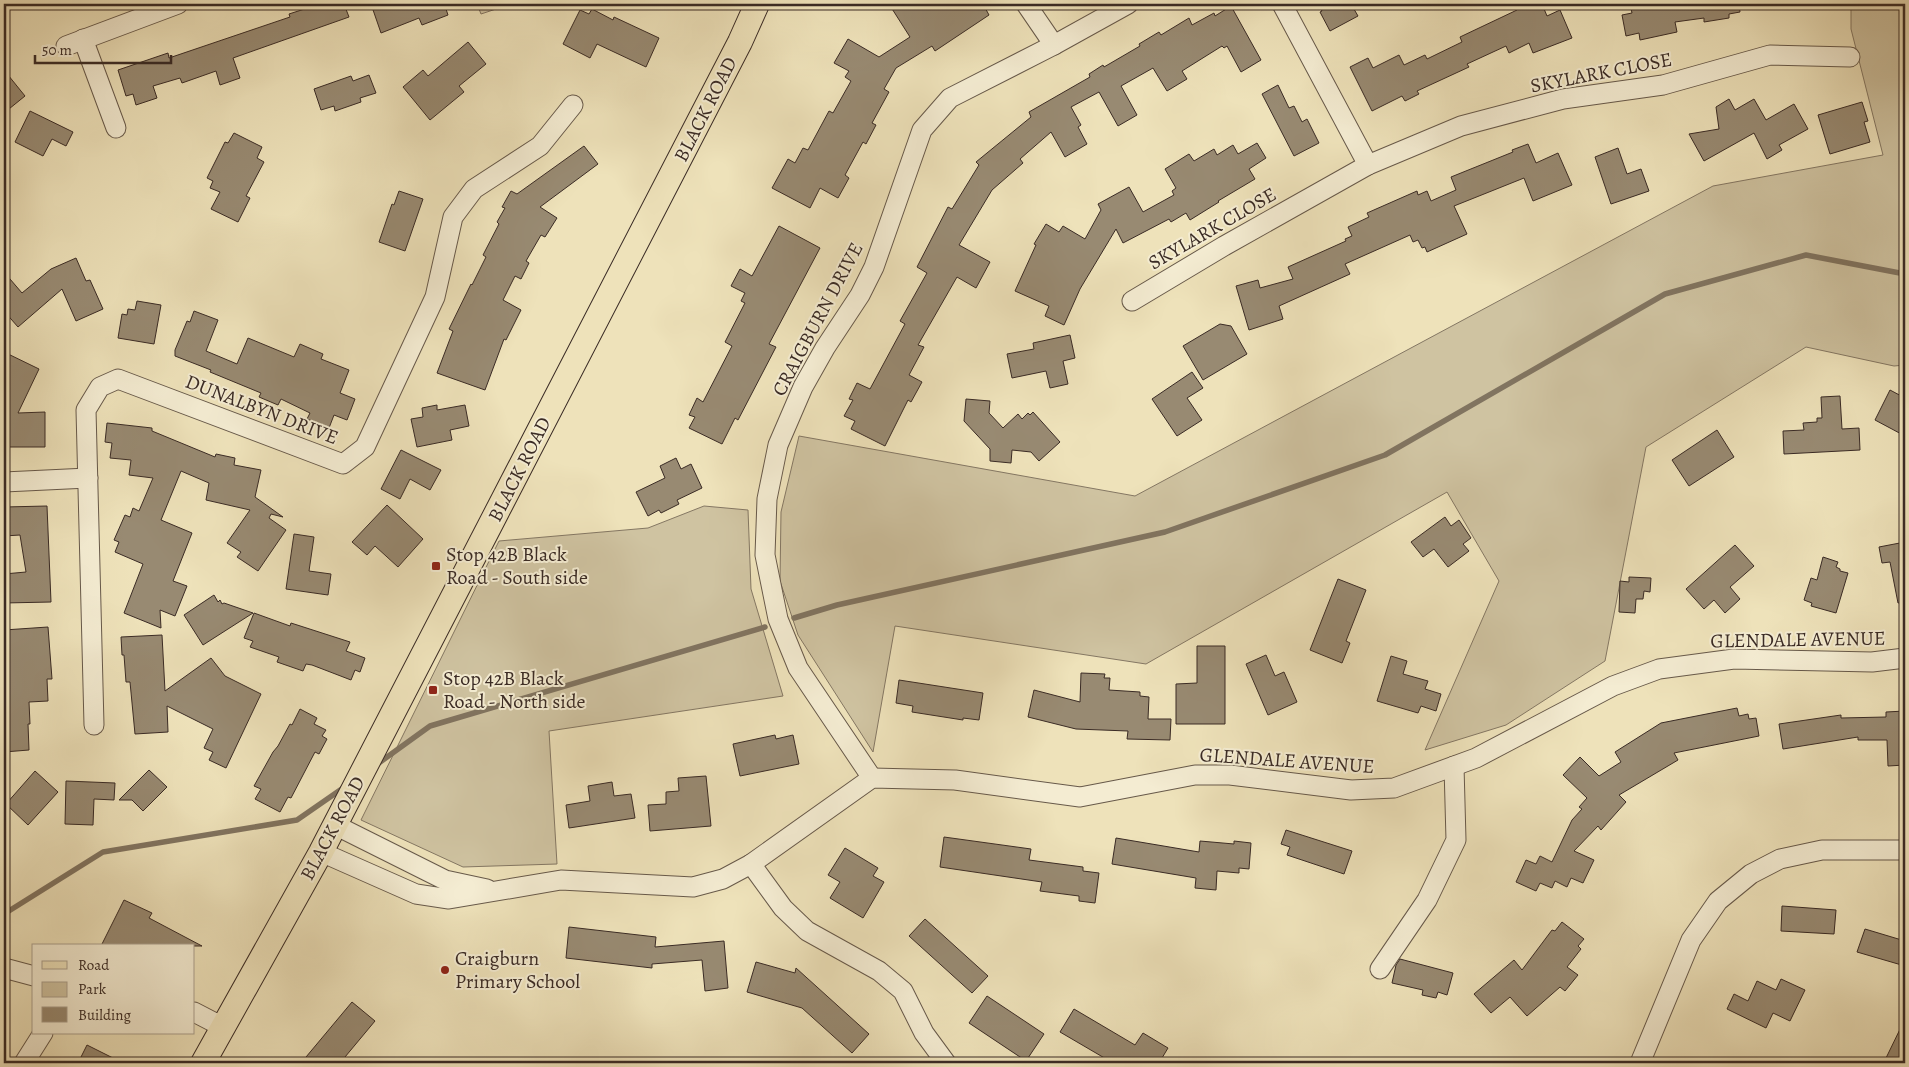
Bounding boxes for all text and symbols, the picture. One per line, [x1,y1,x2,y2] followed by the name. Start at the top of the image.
[35,32,171,64] scale bar
[42,40,72,60] text: 50 m
[1528,46,1674,99] street label: SKYLARK CLOSE
[667,52,743,166] street label: BLACK ROAD
[1143,181,1281,276] street label: SKYLARK CLOSE
[765,238,869,401] street label: CRAIGBURN DRIVE
[181,368,342,451] street label: DUNALBYN DRIVE
[481,412,557,526] street label: BLACK ROAD
[446,541,588,591] place label: Stop 42B Black Road - South side
[430,560,442,572] marker: Stop 42B Black Road - South side
[1710,624,1886,655] street label: GLENDALE AVENUE
[443,665,586,715] place label: Stop 42B Black Road - North side
[427,684,439,696] marker: Stop 42B Black Road - North side
[1199,741,1375,780] street label: GLENDALE AVENUE
[294,771,371,885] street label: BLACK ROAD
[32,944,195,1034] legend
[455,945,580,995] place label: Craigburn Primary School
[78,955,110,975] text: Road
[439,964,451,976] marker: Craigburn Primary School
[78,979,107,999] text: Park
[78,1005,131,1025] text: Building

